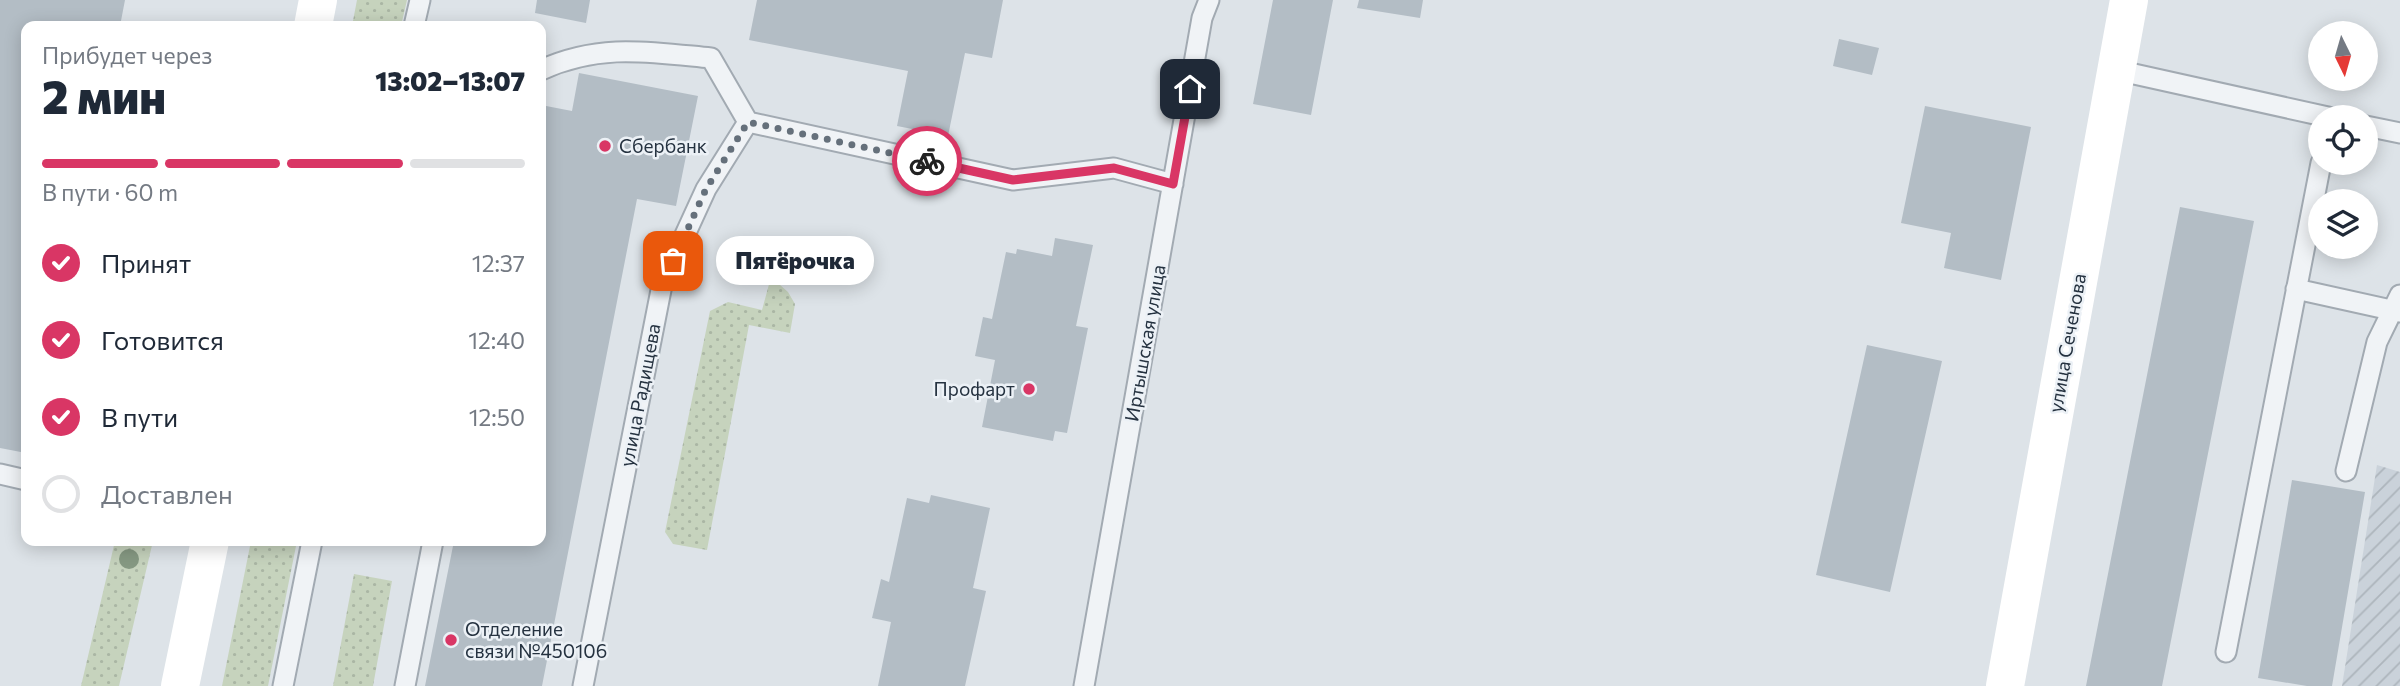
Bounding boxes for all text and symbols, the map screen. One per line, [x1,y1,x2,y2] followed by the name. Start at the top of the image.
[2308,21,2378,91] north arrow
[2308,21,2378,259] map controls
[42,41,212,69] text: Прибудет через
[1160,59,1220,119] pin
[375,65,525,96] text: 13:02–13:07
[42,67,166,123] text: 2 мин
[1171,70,1209,108] icon: home
[2308,105,2378,175] button: locate
[892,126,962,196] courier
[619,134,707,157] place label: Сбербанк
[597,138,613,154] marker: Сбербанк
[908,142,946,180] icon: bike
[42,178,178,206] text: В пути · 60 m
[2308,189,2378,259] button: layers
[643,231,703,291] pin
[715,236,872,286] callout: Пятёрочка
[654,242,692,280] icon: bag
[42,244,80,282] icon: check
[735,246,855,274] text: Пятёрочка
[101,247,191,278] text: Принят
[472,249,525,277] text: 12:37
[1119,263,1170,423] street label: Иртышская улица
[2043,272,2090,414] street label: улица Сеченова
[42,321,80,359] icon: check
[614,321,665,468] street label: улица Радищева
[101,324,224,355] text: Готовится
[468,326,525,354] text: 12:40
[934,377,1015,400] place label: Профарт
[1021,381,1037,397] marker: Профарт
[42,398,80,436] icon: check
[101,401,178,432] text: В пути
[469,403,525,431] text: 12:50
[101,478,233,509] text: Доставлен
[465,617,607,662] place label: Отделение связи №450106
[443,632,459,648] marker: Отделение связи №450106

